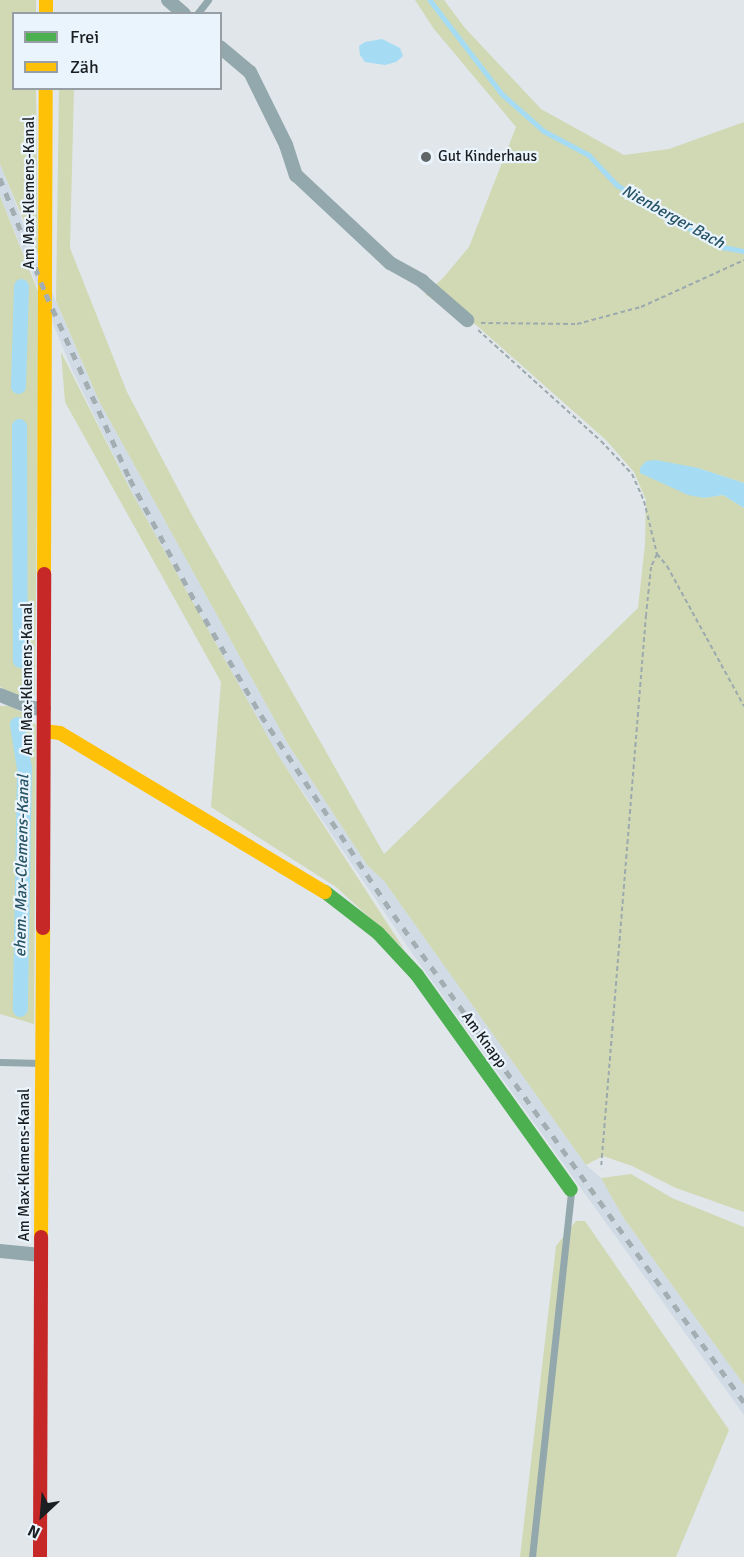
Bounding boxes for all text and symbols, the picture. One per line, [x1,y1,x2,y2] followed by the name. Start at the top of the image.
[12,12,222,90] legend
[70,26,99,48] text: Frei
[70,56,99,78] text: Zäh
[21,117,39,269] street label: Am Max-Klemens-Kanal
[438,148,537,166] place label: Gut Kinderhaus
[419,150,433,164] marker: Gut Kinderhaus
[619,181,727,253] water label: Nienberger Bach
[19,603,37,755] street label: Am Max-Klemens-Kanal
[11,775,33,957] water label: ehem. Max-Clemens-Kanal
[458,1008,510,1072] street label: Am Knapp
[16,1089,34,1241] street label: Am Max-Klemens-Kanal
[12,1485,72,1545] north arrow
[25,1520,44,1543] text: N

